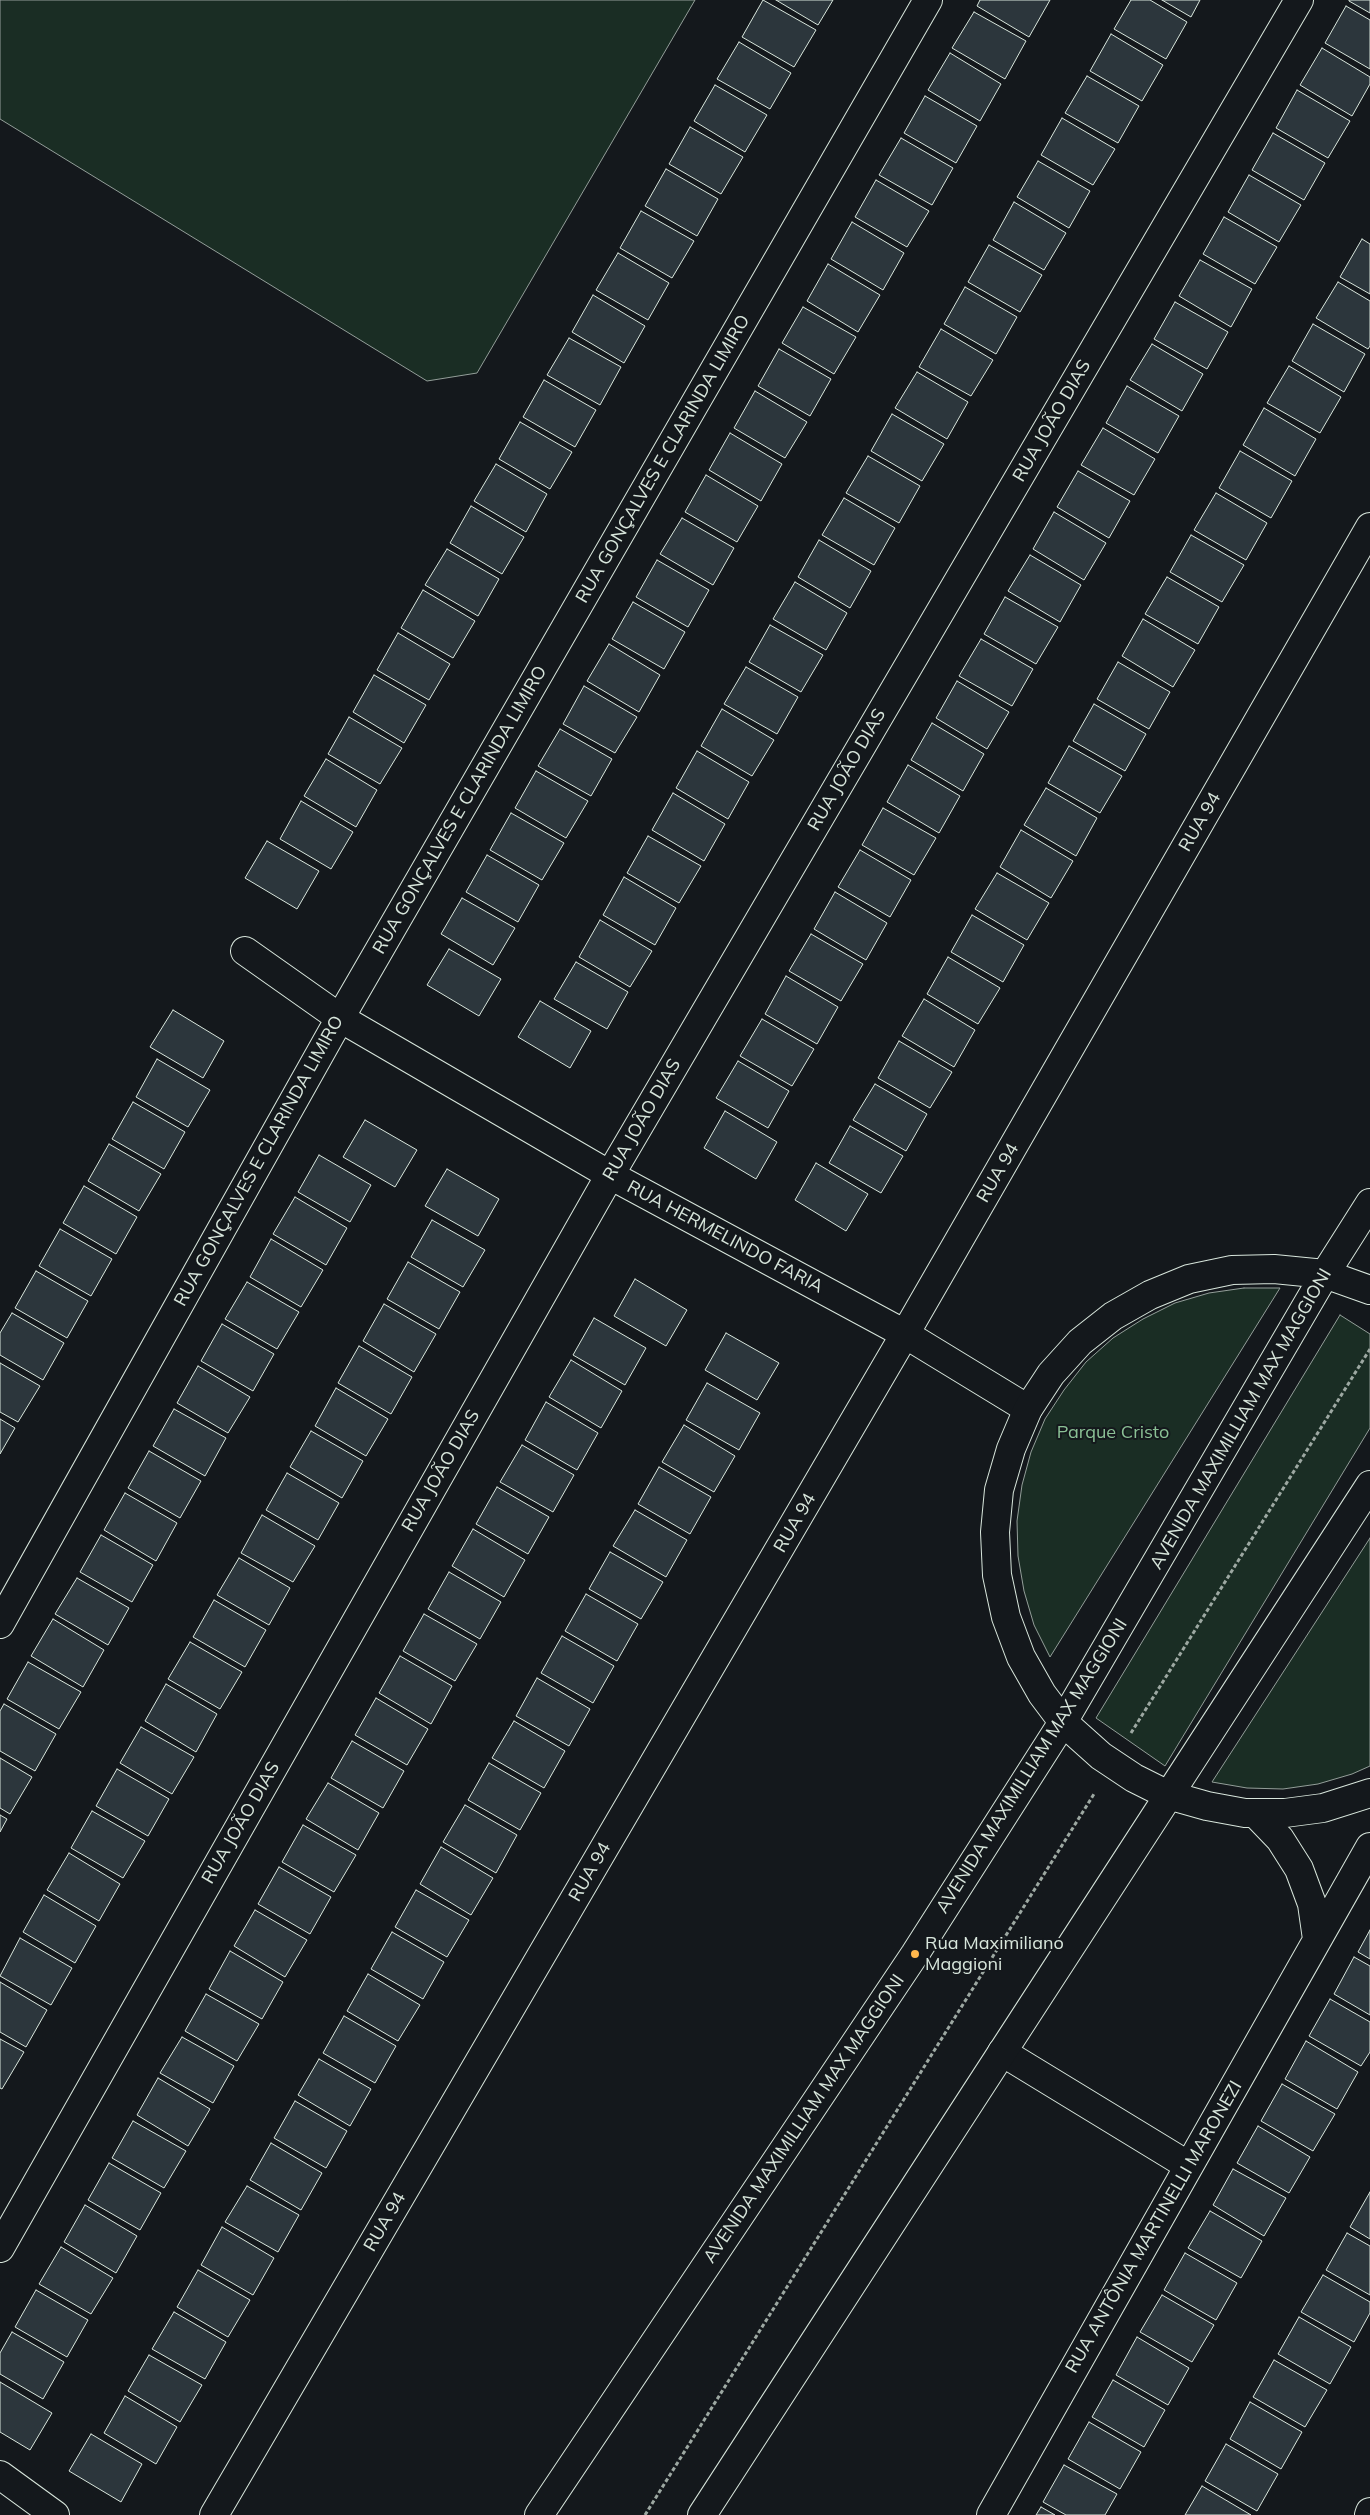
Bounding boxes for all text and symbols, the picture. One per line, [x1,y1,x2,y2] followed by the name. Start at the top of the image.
[571,311,755,607] street label: RUA GONÇALVES E CLARINDA LIMIRO
[1008,356,1096,486] street label: RUA JOÃO DIAS
[368,662,552,958] street label: RUA GONÇALVES E CLARINDA LIMIRO
[803,705,891,835] street label: RUA JOÃO DIAS
[1174,788,1226,856] street label: RUA 94
[170,1012,348,1310] street label: RUA GONÇALVES E CLARINDA LIMIRO
[598,1055,686,1185] street label: RUA JOÃO DIAS
[972,1139,1024,1207] street label: RUA 94
[623,1176,827,1298] street label: RUA HERMELINDO FARIA
[1146,1265,1336,1573] street label: AVENIDA MAXIMILLIAM MAX MAGGIONI
[397,1406,485,1536] street label: RUA JOÃO DIAS
[1057,1422,1169,1444] park label: Parque Cristo
[769,1489,821,1557] street label: RUA 94
[932,1615,1132,1917] street label: AVENIDA MAXIMILLIAM MAX MAGGIONI
[197,1758,285,1888] street label: RUA JOÃO DIAS
[564,1838,616,1906] street label: RUA 94
[925,1933,1064,1976] place label: Rua Maximiliano Maggioni
[909,1948,921,1960] marker: Rua Maximiliano Maggioni
[699,1971,909,2267] street label: AVENIDA MAXIMILLIAM MAX MAGGIONI
[1061,2077,1247,2377] street label: RUA ANTÔNIA MARTINELLI MARONEZI
[359,2188,411,2256] street label: RUA 94

